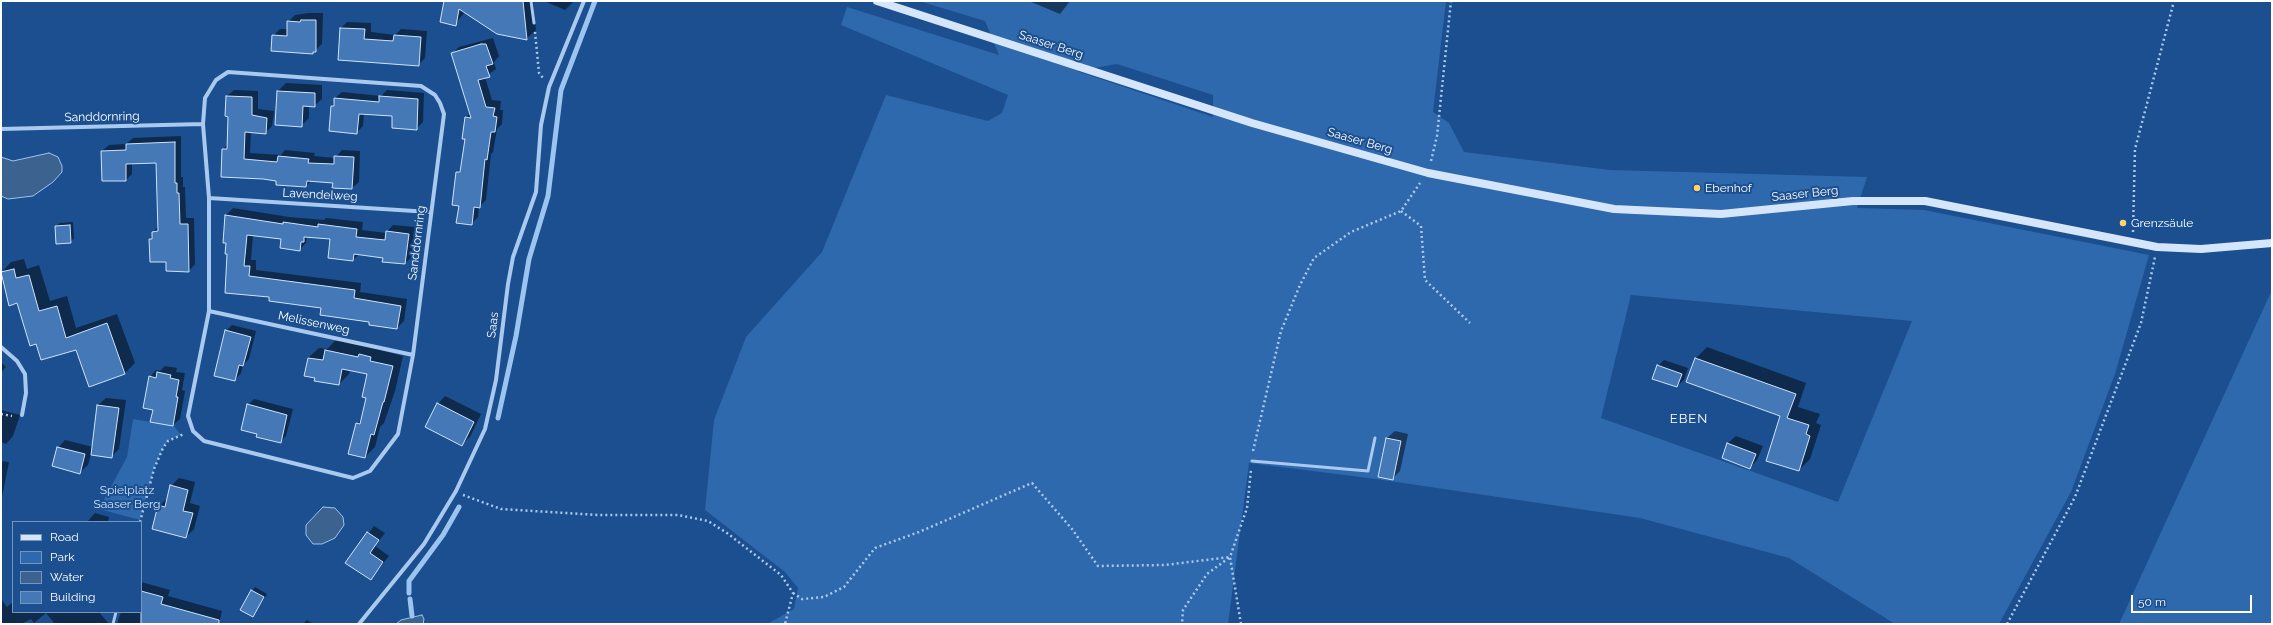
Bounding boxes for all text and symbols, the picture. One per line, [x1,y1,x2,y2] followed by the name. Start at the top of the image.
[1017,28,1085,62] street label: Saaser Berg
[64,109,140,125] street label: Sanddornring
[1326,125,1394,157] street label: Saaser Berg
[1705,181,1752,195] place label: Ebenhof
[1692,183,1702,193] marker: Ebenhof
[1771,183,1839,205] street label: Saaser Berg
[282,186,358,204] street label: Lavendelweg
[405,205,429,281] street label: Sanddornring
[2131,216,2193,230] place label: Grenzsäule
[2118,218,2128,228] marker: Grenzsäule
[277,308,351,338] street label: Melissenweg
[484,311,502,339] street label: Saas
[1670,411,1708,427] district label: EBEN
[94,483,160,511] park label: Spielplatz Saaser Berg
[12,521,142,613] legend
[50,530,79,544] text: Road
[50,550,75,564] text: Park
[50,570,84,584] text: Water
[2133,587,2254,613] scale bar
[50,590,96,604] text: Building
[2138,595,2166,609] text: 50 m

